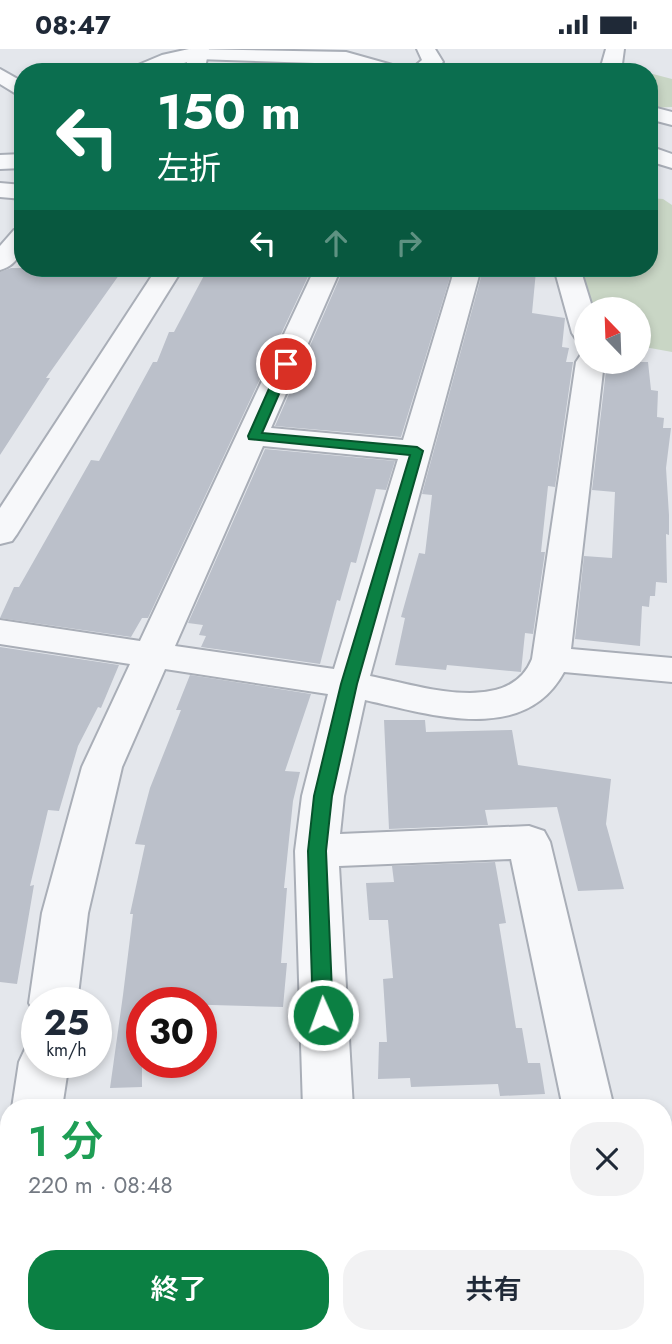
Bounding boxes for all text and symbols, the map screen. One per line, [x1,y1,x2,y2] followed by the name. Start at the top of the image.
[35,6,111,44] text: 08:47
[157,77,301,147] text: 150 m
[42,91,133,182] icon: left
[157,145,221,191] text: 左折
[244,224,282,262] icon: left
[317,224,355,262] icon: ahead
[390,224,428,262] icon: right
[574,297,651,375] north arrow
[574,297,651,374] map controls
[256,334,316,394] pin
[267,345,305,383] icon: arrive
[286,978,360,1052] position arrow
[126,987,217,1078] speed limit sign: 30
[44,998,89,1048] text: 25
[46,1037,87,1063] text: km/h
[28,1111,103,1172] text: 1 分
[570,1122,644,1196] button: close
[28,1168,173,1202] text: 220 m · 08:48
[28,1250,329,1330] button: 終了
[343,1250,644,1330] button: 共有

